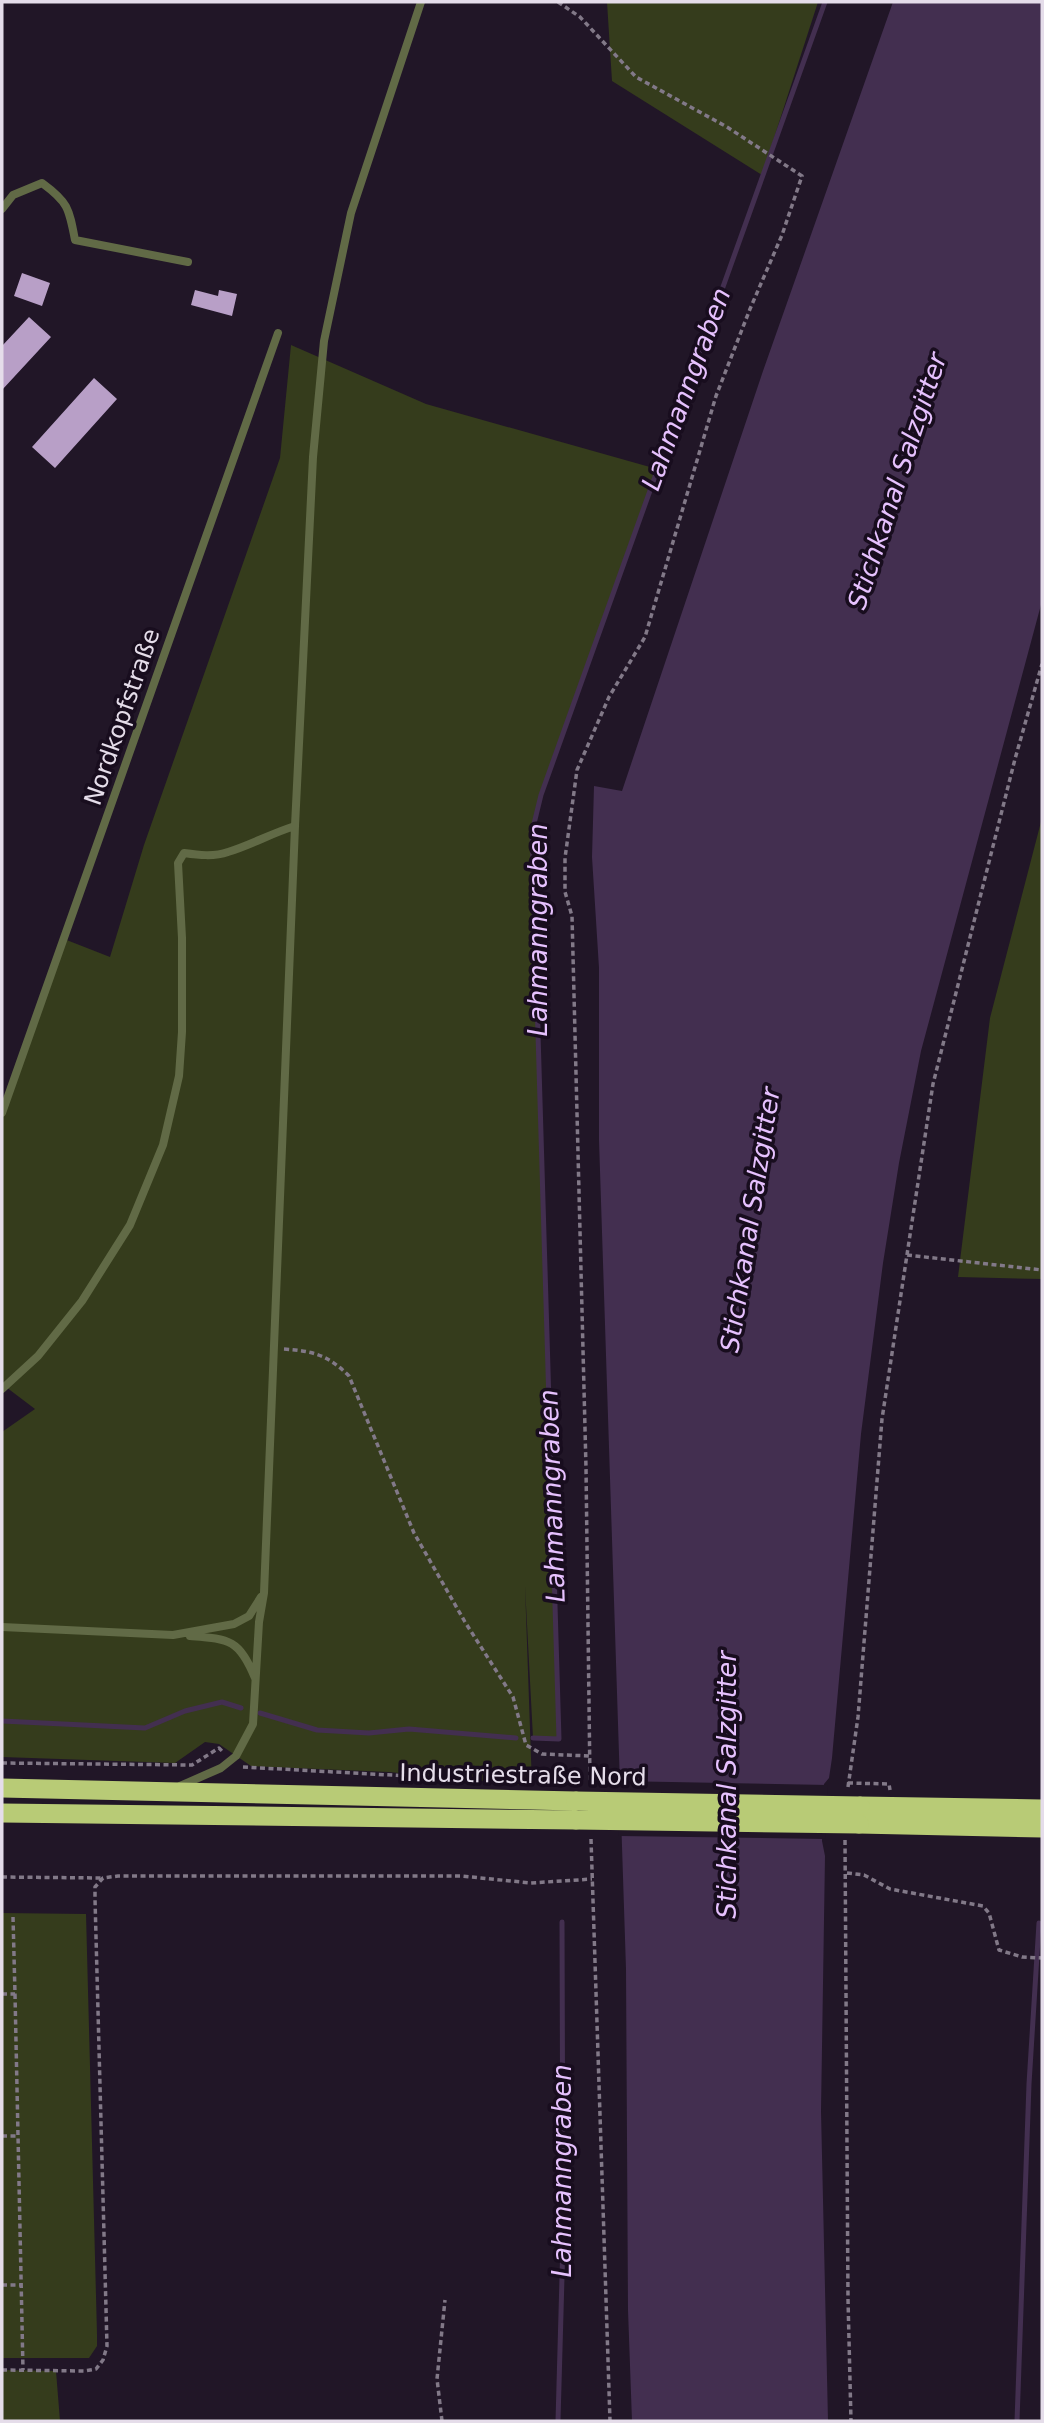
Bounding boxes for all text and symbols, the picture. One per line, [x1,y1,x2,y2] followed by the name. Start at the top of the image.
[635,284,737,494] water label: Lahmanngraben
[841,347,953,613] water label: Stichkanal Salzgitter
[79,625,165,809] street label: Nordkopfstraße
[523,823,553,1037] water label: Lahmanngraben
[714,1083,786,1355] water label: Stichkanal Salzgitter
[533,1389,571,1603] water label: Lahmanngraben
[712,1649,742,1919] water label: Stichkanal Salzgitter
[399,1759,647,1791] street label: Industriestraße Nord
[547,2064,577,2278] water label: Lahmanngraben

